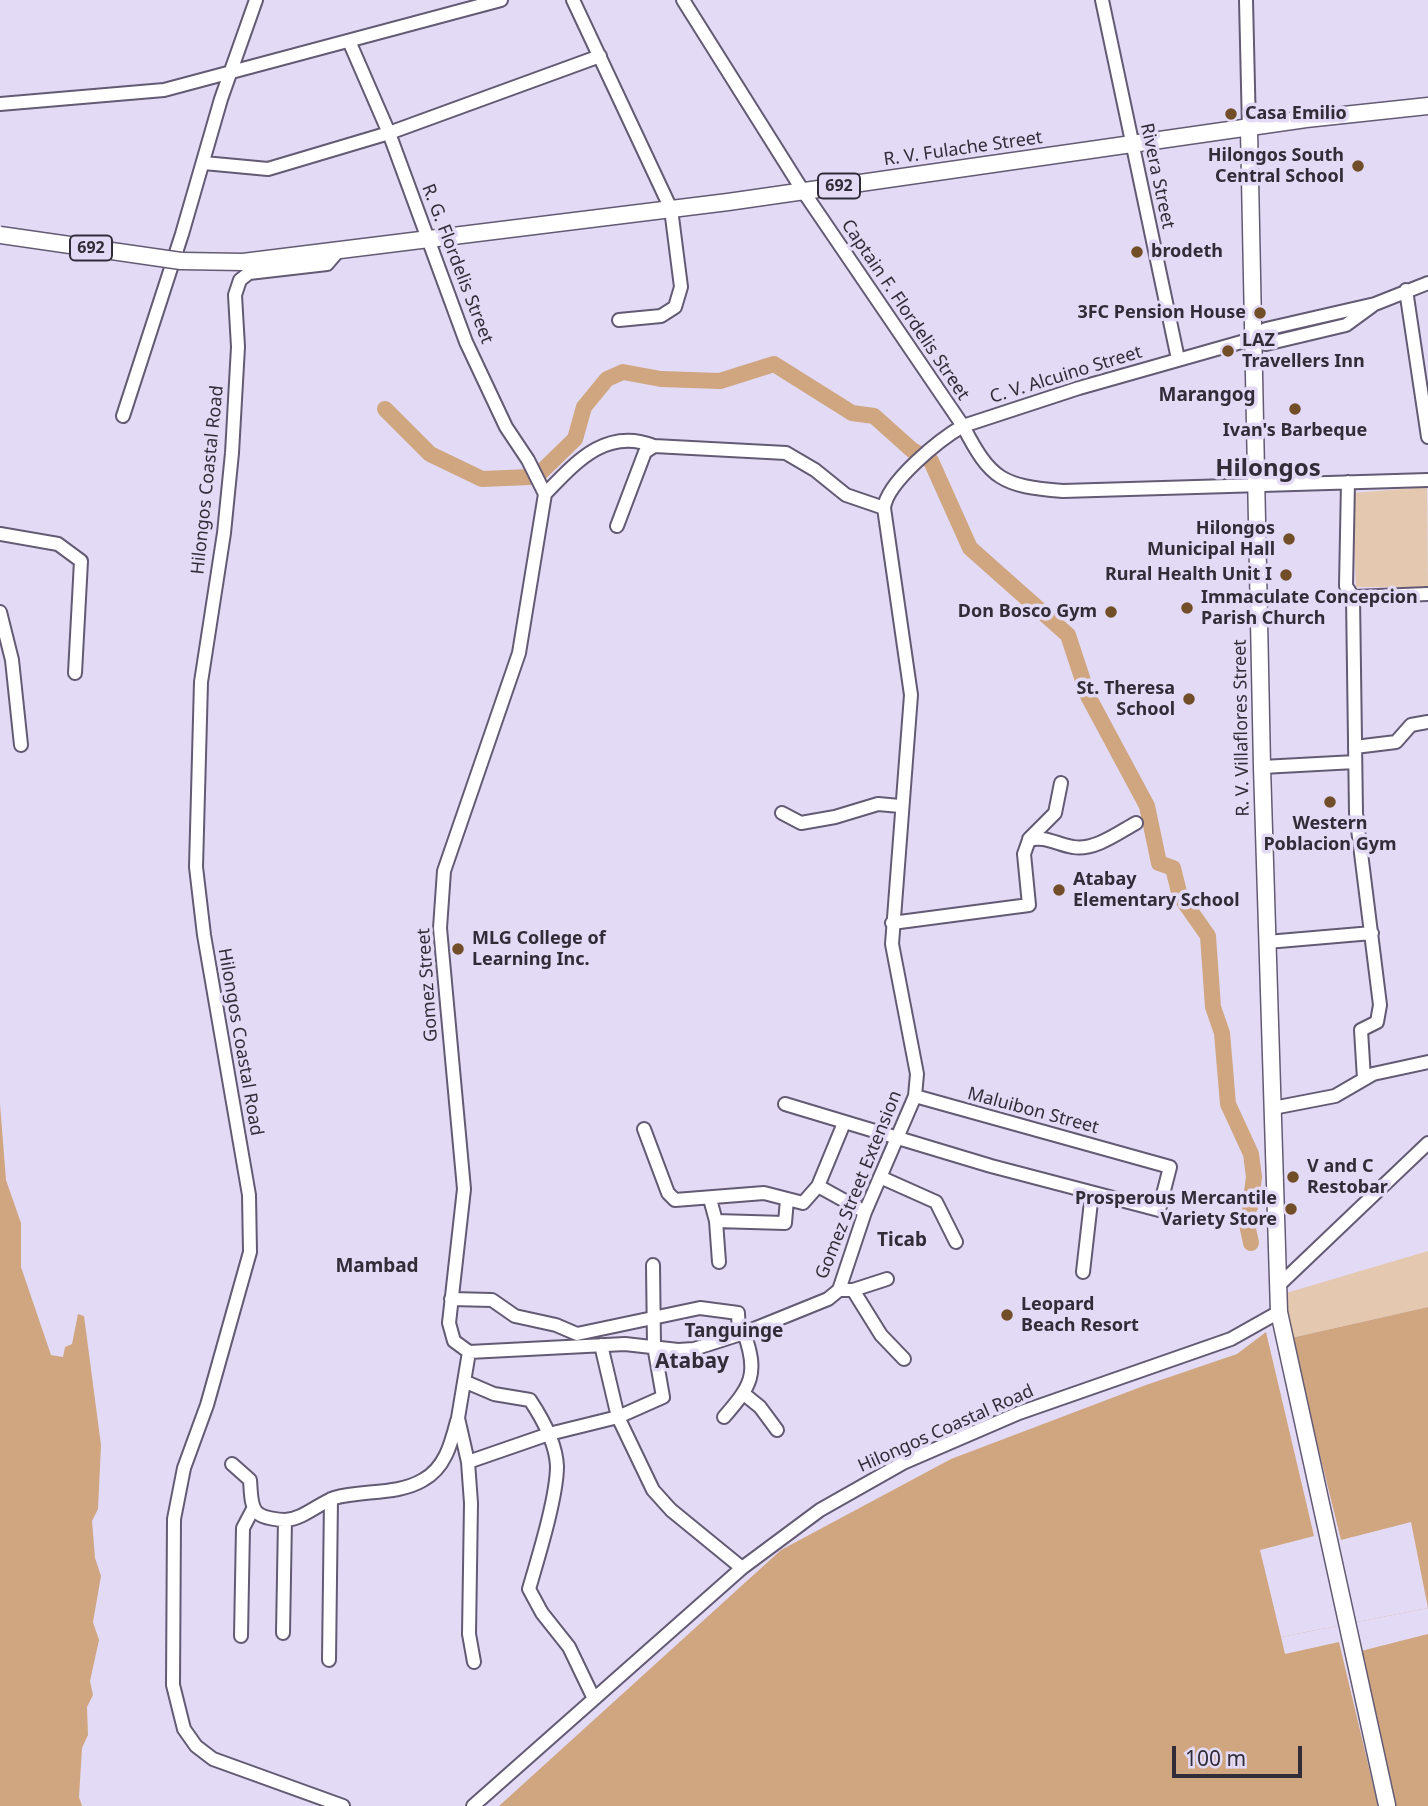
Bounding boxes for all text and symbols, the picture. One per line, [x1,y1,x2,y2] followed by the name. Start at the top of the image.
[1245,103,1347,125] place label: Casa Emilio
[1223,106,1239,122] marker: Casa Emilio
[1135,121,1179,231] street label: Rivera Street
[882,127,1044,171] street label: R. V. Fulache Street
[1208,145,1344,188] place label: Hilongos South Central School
[1350,158,1366,174] marker: Hilongos South Central School
[818,174,860,198] road number: 692
[417,181,497,347] street label: R. G. Flordelis Street
[836,216,974,404] street label: Captain F. Flordelis Street
[70,236,112,260] road number: 692
[1151,241,1223,263] place label: brodeth
[1129,244,1145,260] marker: brodeth
[1077,302,1246,324] place label: 3FC Pension House
[1252,305,1268,321] marker: 3FC Pension House
[1242,330,1365,372] place label: LAZ Travellers Inn
[987,342,1145,408] street label: C. V. Alcuino Street
[1220,343,1236,359] marker: LAZ Travellers Inn
[187,384,229,576] street label: Hilongos Coastal Road
[1158,385,1256,407] district label: Marangog
[1287,401,1303,417] marker: Ivan's Barbeque
[1223,420,1367,442] place label: Ivan's Barbeque
[1215,455,1321,483] district label: Hilongos
[1147,518,1275,560] place label: Hilongos Municipal Hall
[1281,531,1297,547] marker: Hilongos Municipal Hall
[1105,564,1272,586] place label: Rural Health Unit I
[1278,567,1294,583] marker: Rural Health Unit I
[1201,587,1418,630] place label: Immaculate Concepcion Parish Church
[1179,600,1195,616] marker: Immaculate Concepcion Parish Church
[958,601,1097,623] place label: Don Bosco Gym
[1103,604,1119,620] marker: Don Bosco Gym
[1230,639,1254,817] street label: R. V. Villaflores Street
[1076,678,1175,720] place label: St. Theresa School
[1181,691,1197,707] marker: St. Theresa School
[1322,794,1338,810] marker: Western Poblacion Gym
[1263,813,1397,856] place label: Western Poblacion Gym
[1073,869,1240,912] place label: Atabay Elementary School
[1051,882,1067,898] marker: Atabay Elementary School
[413,927,443,1043] street label: Gomez Street
[472,928,606,970] place label: MLG College of Learning Inc.
[450,941,466,957] marker: MLG College of Learning Inc.
[213,947,267,1137] street label: Hilongos Coastal Road
[965,1083,1101,1139] street label: Maluibon Street
[811,1088,907,1282] street label: Gomez Street Extension
[1307,1156,1388,1198] place label: V and C Restobar
[1285,1169,1301,1185] marker: V and C Restobar
[1075,1188,1277,1230] place label: Prosperous Mercantile Variety Store
[1283,1201,1299,1217] marker: Prosperous Mercantile Variety Store
[877,1230,927,1252] district label: Ticab
[335,1256,419,1278] district label: Mambad
[1021,1294,1139,1336] place label: Leopard Beach Resort
[999,1307,1015,1323] marker: Leopard Beach Resort
[685,1321,783,1343] district label: Tanguinge
[655,1349,729,1375] district label: Atabay
[855,1380,1037,1478] street label: Hilongos Coastal Road
[1176,1732,1306,1776] scale bar
[1185,1744,1246,1772] text: 100 m

